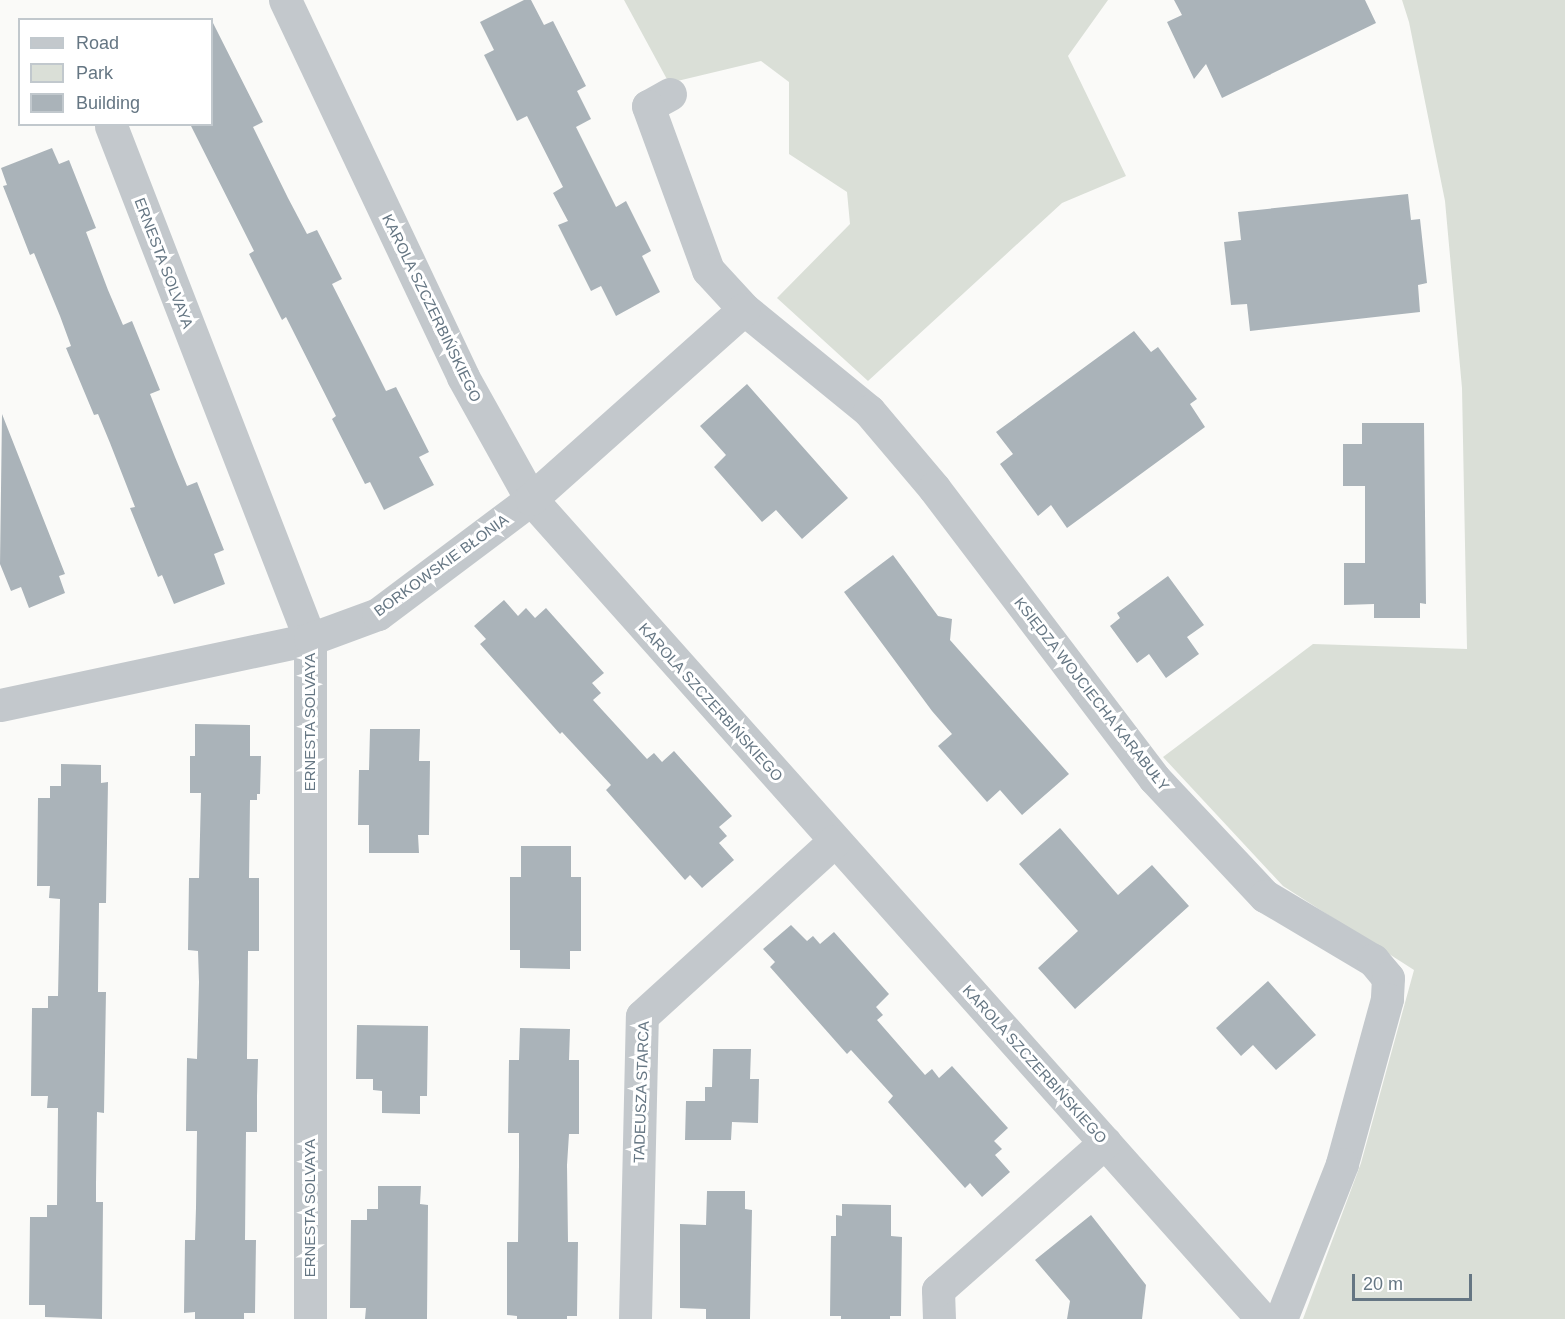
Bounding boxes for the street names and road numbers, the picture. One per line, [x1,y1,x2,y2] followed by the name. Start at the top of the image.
[131,195,197,331] street label: ERNESTA SOLVAYA
[378,211,486,405] street label: KAROLA SZCZERBIŃSKIEGO
[370,510,512,620] street label: BORKOWSKIE BŁONIA
[1010,593,1174,795] street label: KSIĘDZA WOJCIECHA KARABUŁY
[635,619,787,785] street label: KAROLA SZCZERBIŃSKIEGO
[301,652,319,792] street label: ERNESTA SOLVAYA
[959,981,1111,1147] street label: KAROLA SZCZERBIŃSKIEGO
[630,1020,652,1164] street label: TADEUSZA STARCA
[301,1138,319,1278] street label: ERNESTA SOLVAYA

